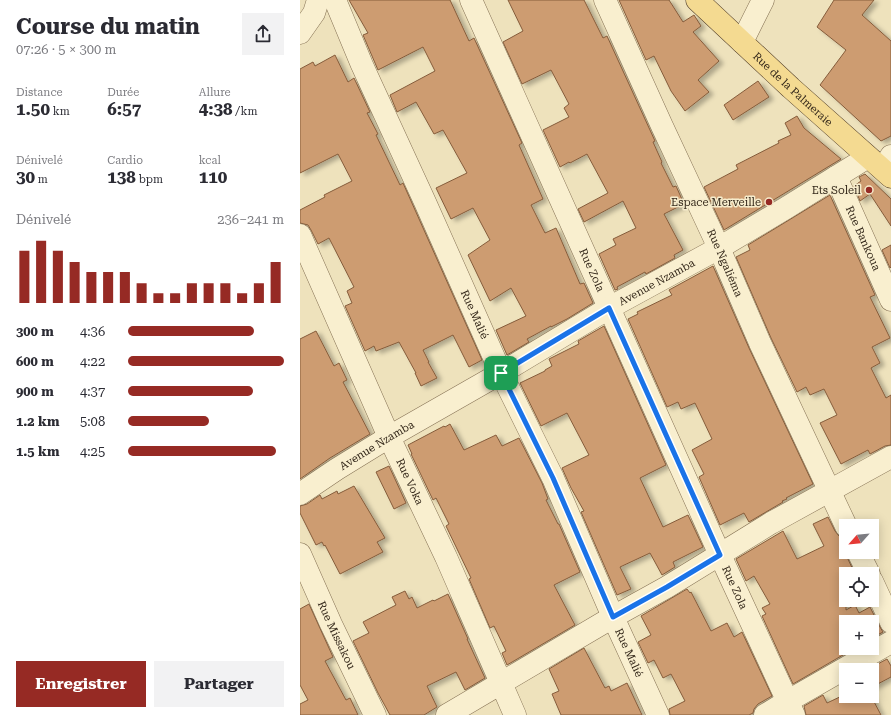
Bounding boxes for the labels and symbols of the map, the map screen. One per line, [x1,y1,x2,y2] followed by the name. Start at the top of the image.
[750,49,836,129] street label: Rue de la Palmeraie
[812,184,862,197] place label: Ets Soleil
[864,185,874,195] marker: Ets Soleil
[671,196,761,209] place label: Espace Merveille
[764,197,774,207] marker: Espace Merveille
[843,204,884,273] street label: Rue Bankoua
[704,227,746,299] street label: Rue Ngaliéma
[577,246,608,294] street label: Rue Zola
[616,256,697,308] street label: Avenue Nzamba
[458,288,491,341] street label: Rue Malié
[484,356,518,390] pin
[337,418,416,473] street label: Avenue Nzamba
[394,456,427,507] street label: Rue Voka
[839,519,879,559] north arrow
[719,564,751,611] street label: Rue Zola
[315,599,358,671] street label: Rue Missakou
[612,626,646,679] street label: Rue Malié

